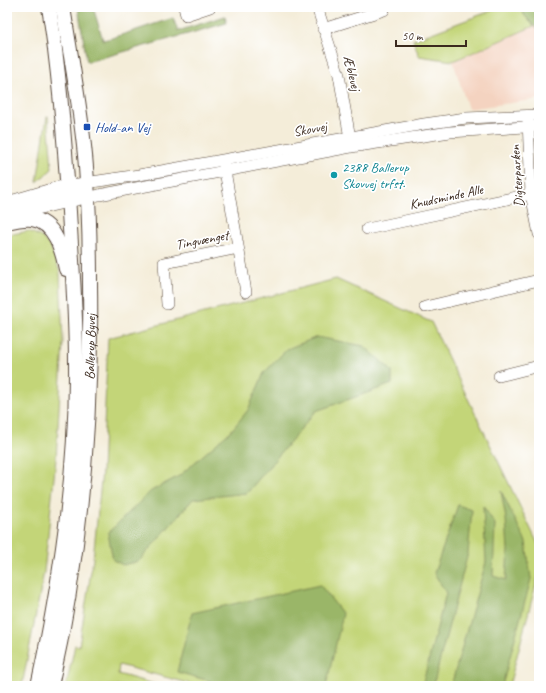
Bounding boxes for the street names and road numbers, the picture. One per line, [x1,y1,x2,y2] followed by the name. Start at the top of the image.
[339,53,365,95] street label: Æblevej
[292,117,330,140] street label: Skovvej
[506,144,528,208] street label: Digterparken
[408,181,486,213] street label: Knudsminde Alle
[174,226,232,253] street label: Tingvænget
[81,312,99,380] street label: Ballerup Byvej

